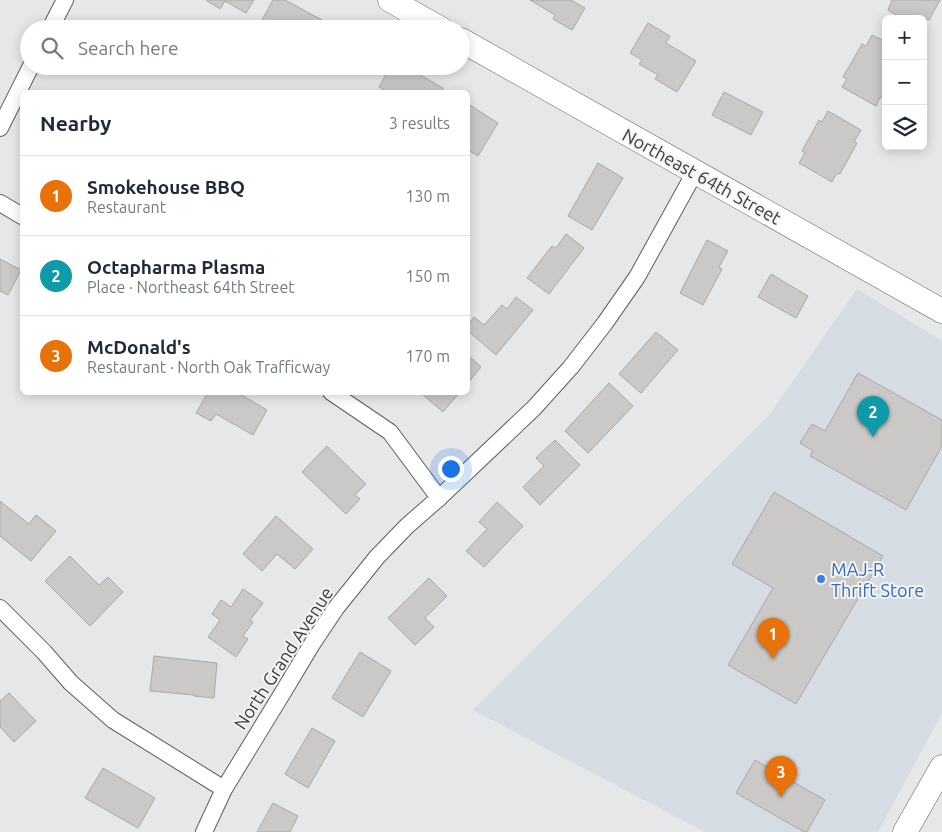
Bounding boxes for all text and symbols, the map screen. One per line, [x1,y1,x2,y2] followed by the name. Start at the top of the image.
[882,15,927,150] map controls
[882,15,927,60] button: +
[20,20,470,75] search box
[38,34,66,62] icon: search
[78,37,178,59] text: Search here
[882,60,927,105] button: −
[882,105,927,150] button: layers
[40,111,111,135] text: Nearby
[389,114,450,132] text: 3 results
[619,124,785,228] street label: Northeast 64th Street
[87,176,245,198] text: Smokehouse BBQ
[51,187,61,205] text: 1
[405,187,450,205] text: 130 m
[87,198,166,216] text: Restaurant
[87,256,265,278] text: Octapharma Plasma
[51,267,61,285] text: 2
[405,267,450,285] text: 150 m
[87,278,295,296] text: Place · Northeast 64th Street
[87,336,191,358] text: McDonald's
[51,347,61,365] text: 3
[405,347,450,365] text: 170 m
[87,358,330,376] text: Restaurant · North Oak Trafficway
[857,396,889,437] pin: 2
[438,456,464,482] your location
[831,559,924,600] place label: MAJ-R Thrift Store
[815,573,827,585] marker: MAJ-R Thrift Store
[230,583,336,733] street label: North Grand Avenue
[757,618,789,659] pin: 1
[765,756,797,797] pin: 3

